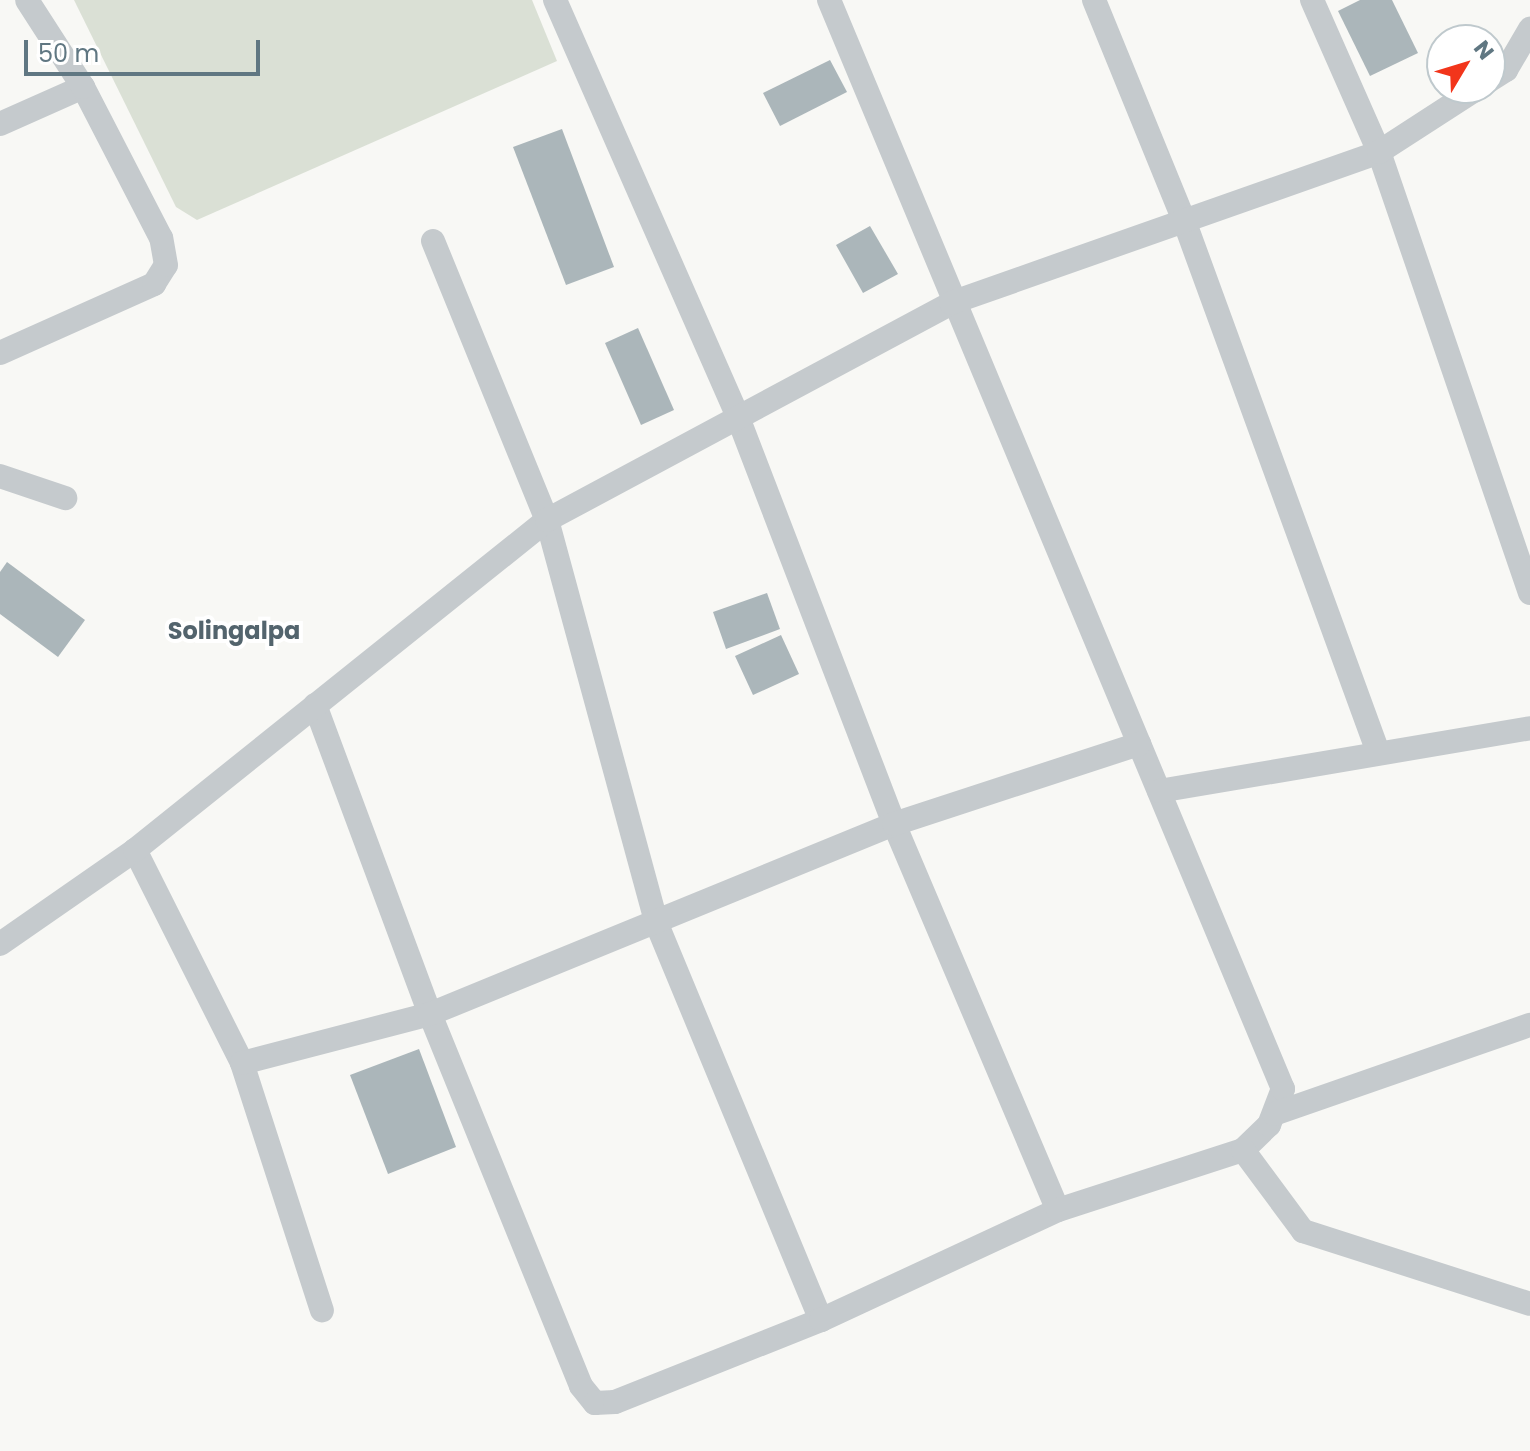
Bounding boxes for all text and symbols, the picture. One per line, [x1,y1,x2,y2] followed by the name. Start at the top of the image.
[28,24,264,74] scale bar
[1426,24,1506,104] north arrow
[1466,34,1501,66] text: N
[38,37,99,70] text: 50 m
[168,617,300,645] district label: Solingalpa

